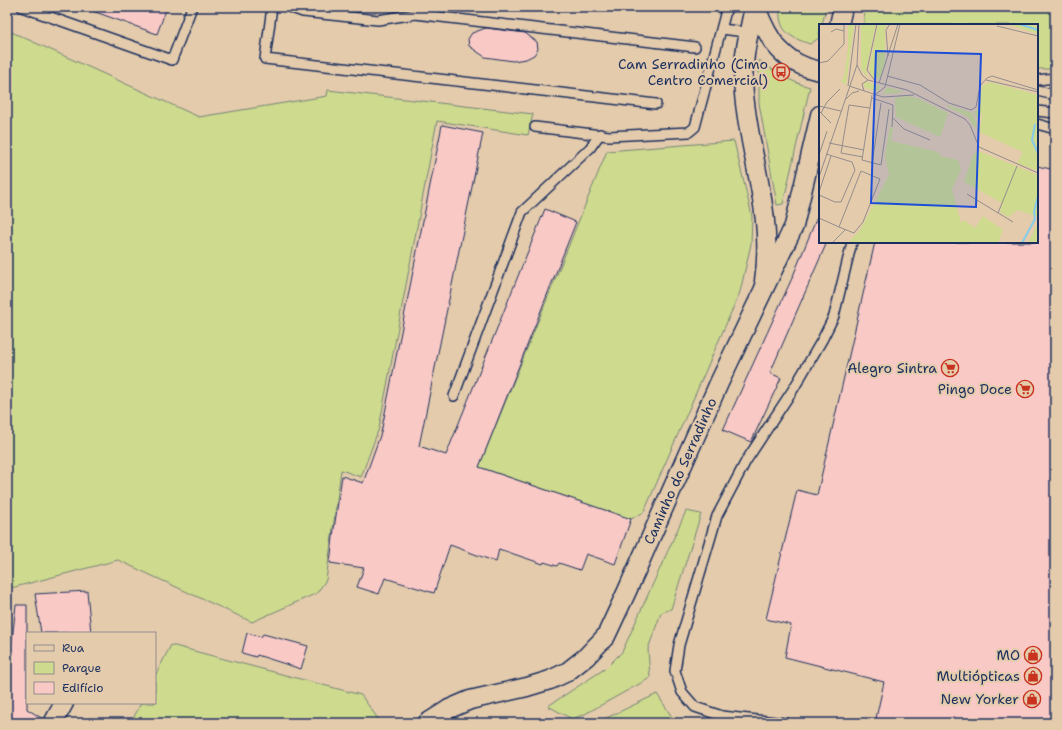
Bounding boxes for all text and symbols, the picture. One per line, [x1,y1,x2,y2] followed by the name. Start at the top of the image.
[819,24,1038,243] inset map
[618,55,768,89] place label: Cam Serradinho (Cimo Centro Comercial)
[771,62,791,82] bus stop icon: Cam Serradinho (Cimo Centro Comercial)
[940,358,960,378] supermarket icon: Alegro Sintra
[847,359,937,377] place label: Alegro Sintra
[1015,379,1035,399] supermarket icon: Pingo Doce
[938,380,1012,398] place label: Pingo Doce
[639,395,721,547] street label: Caminho do Serradinho
[26,632,156,704] legend
[62,640,85,656] text: Rua
[1023,645,1043,665] shop icon: MO
[997,646,1020,664] place label: MO
[62,660,101,676] text: Parque
[1023,666,1043,686] shop icon: Multiópticas
[937,667,1020,685] place label: Multiópticas
[62,680,103,696] text: Edifício
[1022,689,1042,709] shop icon: New Yorker
[941,690,1019,708] place label: New Yorker

